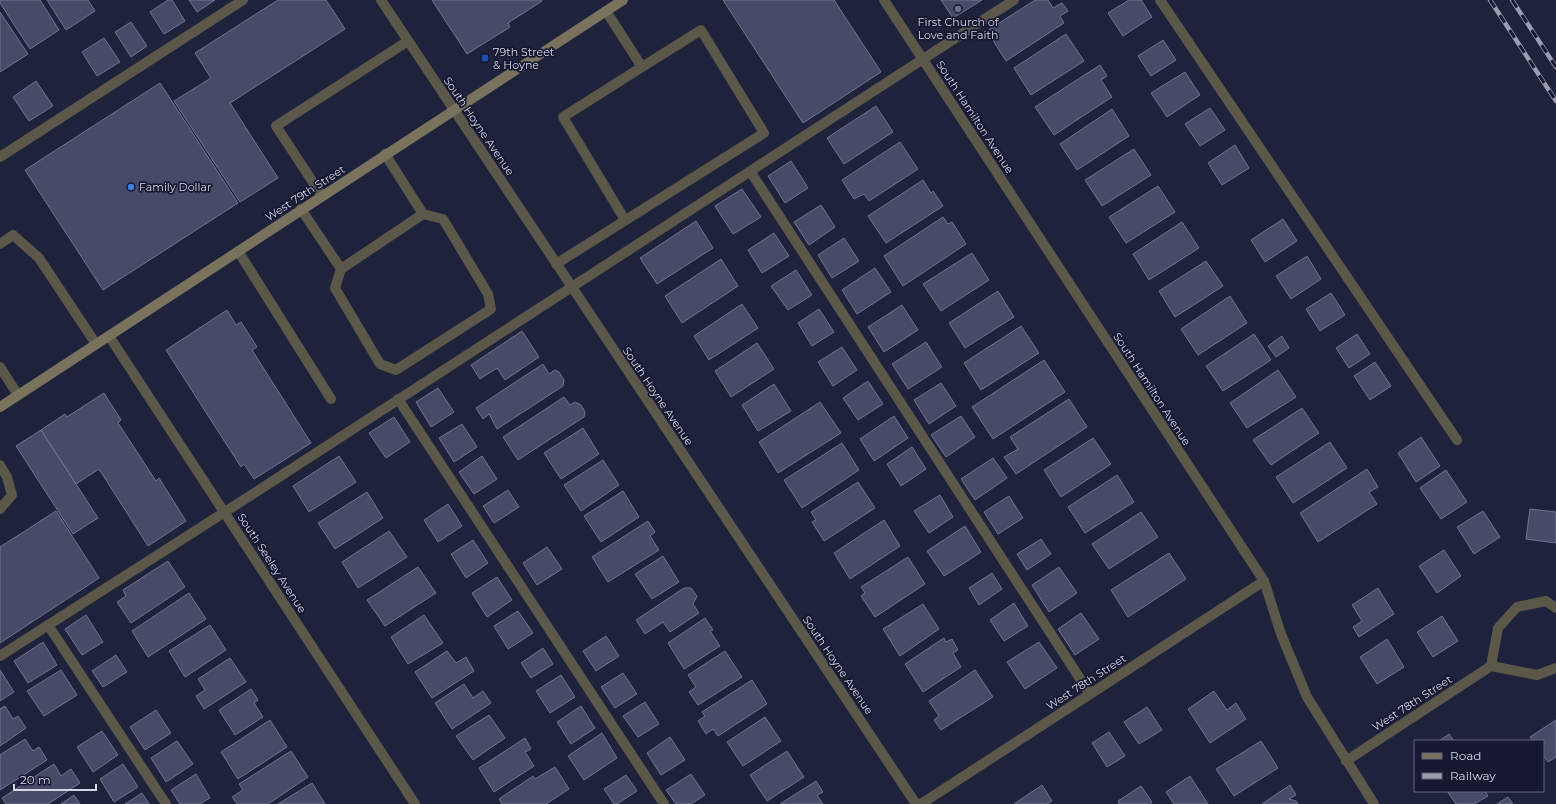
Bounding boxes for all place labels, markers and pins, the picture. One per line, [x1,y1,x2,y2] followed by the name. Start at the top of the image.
[953,4,963,14] marker: First Church of Love and Faith
[918,15,1000,42] place label: First Church of Love and Faith
[493,45,555,72] place label: 79th Street & Hoyne
[480,53,490,63] marker: 79th Street & Hoyne
[139,180,211,194] place label: Family Dollar
[126,182,136,192] marker: Family Dollar

